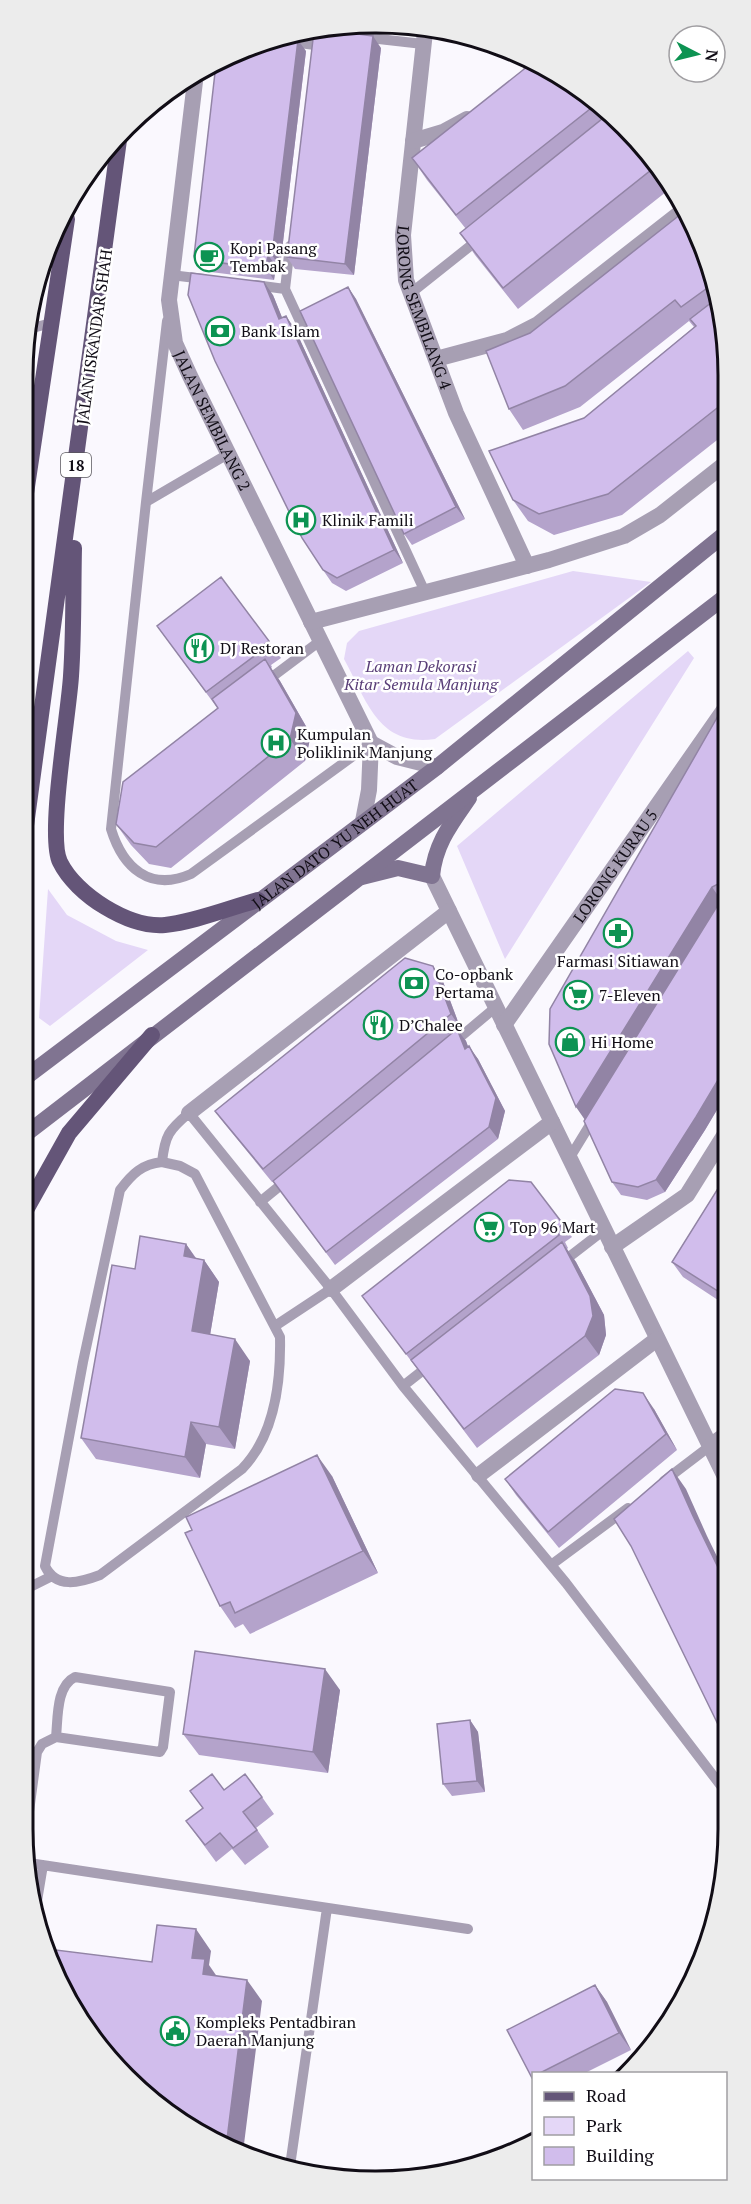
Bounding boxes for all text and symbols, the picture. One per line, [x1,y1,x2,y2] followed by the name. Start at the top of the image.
[667,24,727,84] north arrow
[700,48,724,63] text: N
[392,224,457,393] street label: LORONG SEMBILANG 4
[230,237,317,277] place label: Kopi Pasang Tembak
[193,241,225,273] cafe icon: Kopi Pasang Tembak
[71,248,117,426] street label: JALAN ISKANDAR SHAH
[204,315,236,347] bank icon: Bank Islam
[241,320,320,342] place label: Bank Islam
[169,347,256,494] street label: JALAN SEMBILANG 2
[61,453,91,477] road number: 18
[285,504,317,536] hospital icon: Klinik Famili
[322,509,414,531] place label: Klinik Famili
[183,632,215,664] restaurant icon: DJ Restoran
[220,637,305,659] place label: DJ Restoran
[343,655,499,695] park label: Laman Dekorasi Kitar Semula Manjung
[297,723,433,763] place label: Kumpulan Poliklinik Manjung
[260,727,292,759] hospital icon: Kumpulan Poliklinik Manjung
[247,774,423,914] street label: JALAN DATO' YU NEH HUAT
[568,805,662,927] street label: LORONG KURAU 5
[602,917,634,949] pharmacy icon: Farmasi Sitiawan
[557,950,679,972] place label: Farmasi Sitiawan
[435,963,514,1003] place label: Co-opbank Pertama
[398,967,430,999] bank icon: Co-opbank Pertama
[562,979,594,1011] supermarket icon: 7-Eleven
[599,984,661,1006] place label: 7-Eleven
[362,1009,394,1041] restaurant icon: D’Chalee
[399,1014,463,1036] place label: D’Chalee
[554,1026,586,1058] shop icon: Hi Home
[591,1031,654,1053] place label: Hi Home
[473,1211,505,1243] supermarket icon: Top 96 Mart
[510,1216,596,1238] place label: Top 96 Mart
[196,2011,356,2051] place label: Kompleks Pentadbiran Daerah Manjung
[159,2015,191,2047] public building icon: Kompleks Pentadbiran Daerah Manjung
[532,2072,727,2180] legend
[586,2083,626,2107] text: Road
[586,2113,623,2137] text: Park
[586,2143,654,2167] text: Building

